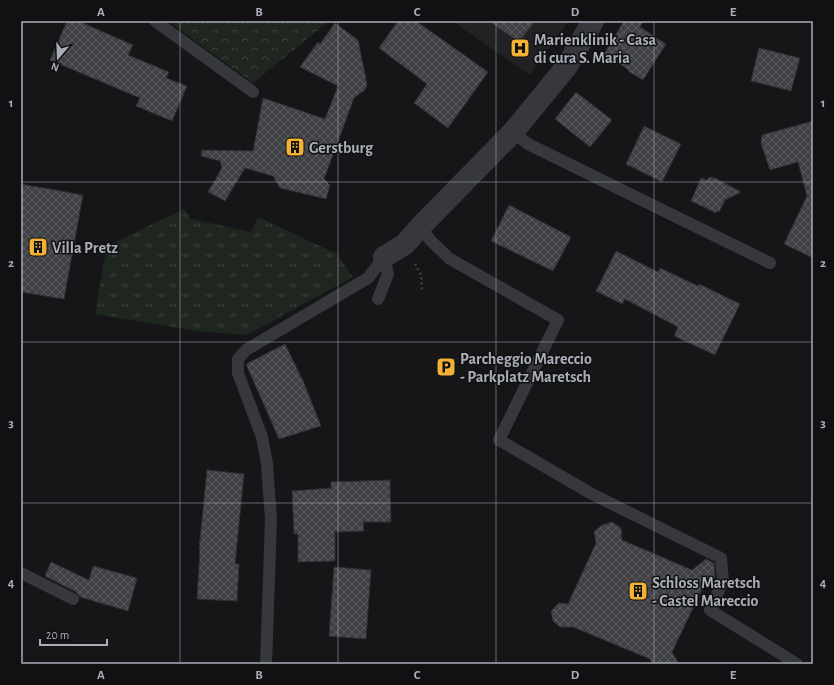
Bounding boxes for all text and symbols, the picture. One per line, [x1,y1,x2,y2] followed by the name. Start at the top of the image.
[97,6,105,19] text: A
[255,6,263,19] text: B
[414,6,421,19] text: C
[571,6,580,19] text: D
[730,6,737,19] text: E
[534,32,657,66] place label: Marienklinik - Casa di cura S. Maria
[509,37,531,59] hospital icon: Marienklinik - Casa di cura S. Maria
[38,38,78,78] north arrow
[49,61,60,73] text: N
[9,97,13,110] text: 1
[821,97,825,110] text: 1
[284,136,306,158] building icon: Gerstburg
[309,140,374,156] place label: Gerstburg
[27,236,49,258] building icon: Villa Pretz
[52,240,118,256] place label: Villa Pretz
[8,257,14,270] text: 2
[820,257,826,270] text: 2
[460,351,592,385] place label: Parcheggio Mareccio - Parkplatz Maretsch
[435,356,457,378] parking icon: Parcheggio Mareccio - Parkplatz Maretsch
[8,417,14,430] text: 3
[820,417,826,430] text: 3
[652,575,761,609] place label: Schloss Maretsch - Castel Mareccio
[8,577,15,590] text: 4
[820,577,827,590] text: 4
[627,580,649,602] building icon: Schloss Maretsch - Castel Mareccio
[40,621,107,647] scale bar
[46,629,69,641] text: 20 m
[97,669,105,682] text: A
[255,669,263,682] text: B
[414,669,421,682] text: C
[571,669,580,682] text: D
[730,669,737,682] text: E

